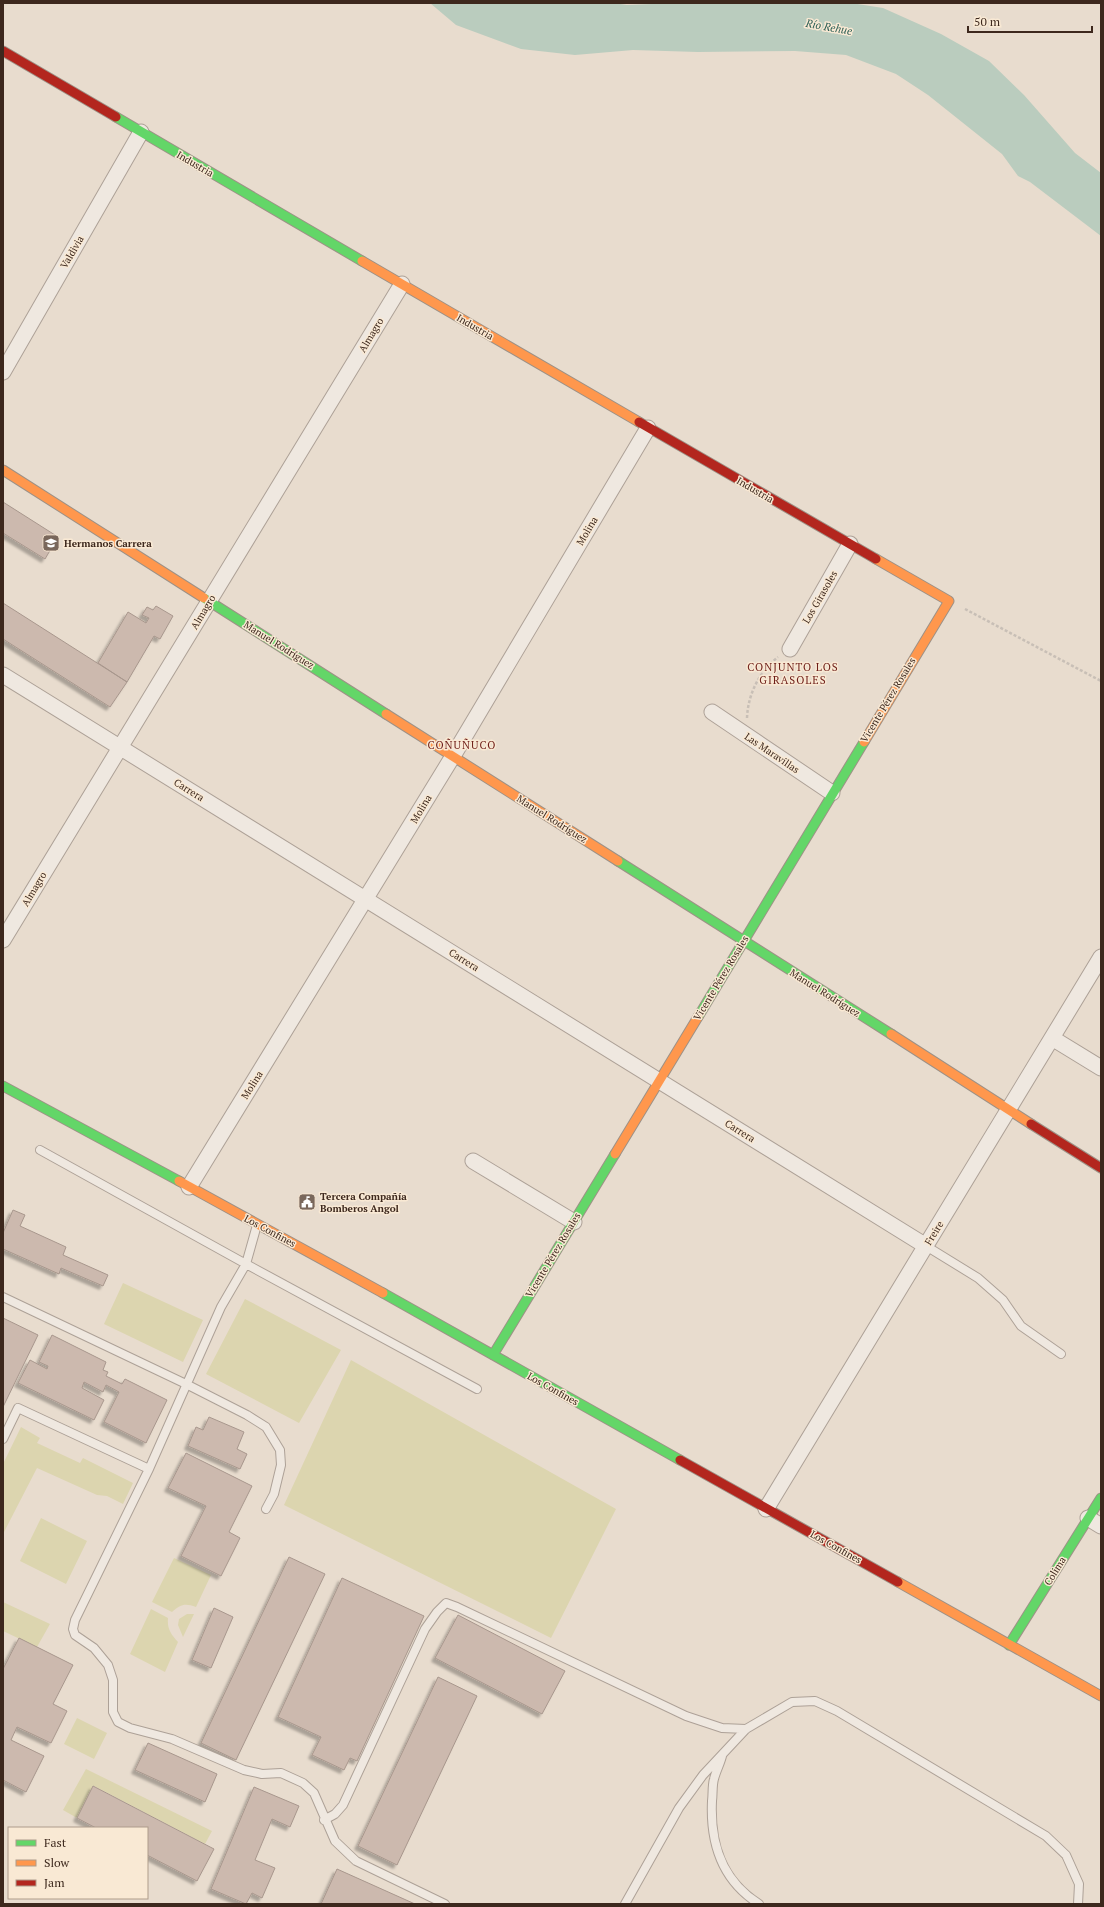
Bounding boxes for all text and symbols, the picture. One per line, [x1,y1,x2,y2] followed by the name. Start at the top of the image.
[968,8,1092,34] scale bar
[974,14,1001,29] text: 50 m
[804,16,853,38] water label: Río Rehue
[174,148,216,180] street label: Industria
[57,233,87,271] street label: Valdivia
[454,311,496,343] street label: Industria
[356,315,387,355] street label: Almagro
[734,474,776,506] street label: Industria
[573,514,601,548] street label: Molina
[41,533,61,553] school or university icon: Hermanos Carrera
[64,537,152,550] place label: Hermanos Carrera
[800,568,840,626] street label: Los Girasoles
[188,592,219,632] street label: Almagro
[241,618,317,672] street label: Manuel Rodríguez
[858,655,918,745] street label: Vicente Pérez Rosales
[747,660,839,687] district label: CONJUNTO LOS GIRASOLES
[742,730,802,776] street label: Las Maravillas
[428,738,496,752] district label: COÑUÑUCO
[172,776,206,804] street label: Carrera
[407,792,435,826] street label: Molina
[514,792,590,846] street label: Manuel Rodríguez
[19,869,50,909] street label: Almagro
[691,933,751,1023] street label: Vicente Pérez Rosales
[447,946,481,974] street label: Carrera
[787,966,863,1020] street label: Manuel Rodríguez
[238,1068,266,1102] street label: Molina
[723,1117,757,1145] street label: Carrera
[320,1190,407,1215] place label: Tercera Compañía Bomberos Angol
[297,1192,317,1212] public building icon: Tercera Compañía Bomberos Angol
[523,1210,583,1300] street label: Vicente Pérez Rosales
[242,1212,298,1250] street label: Los Confines
[922,1218,946,1248] street label: Freire
[525,1370,581,1408] street label: Los Confines
[808,1528,864,1566] street label: Los Confines
[1041,1554,1069,1588] street label: Colima
[8,1827,148,1899] legend
[44,1835,67,1850] text: Fast
[44,1855,70,1870] text: Slow
[44,1875,65,1890] text: Jam

